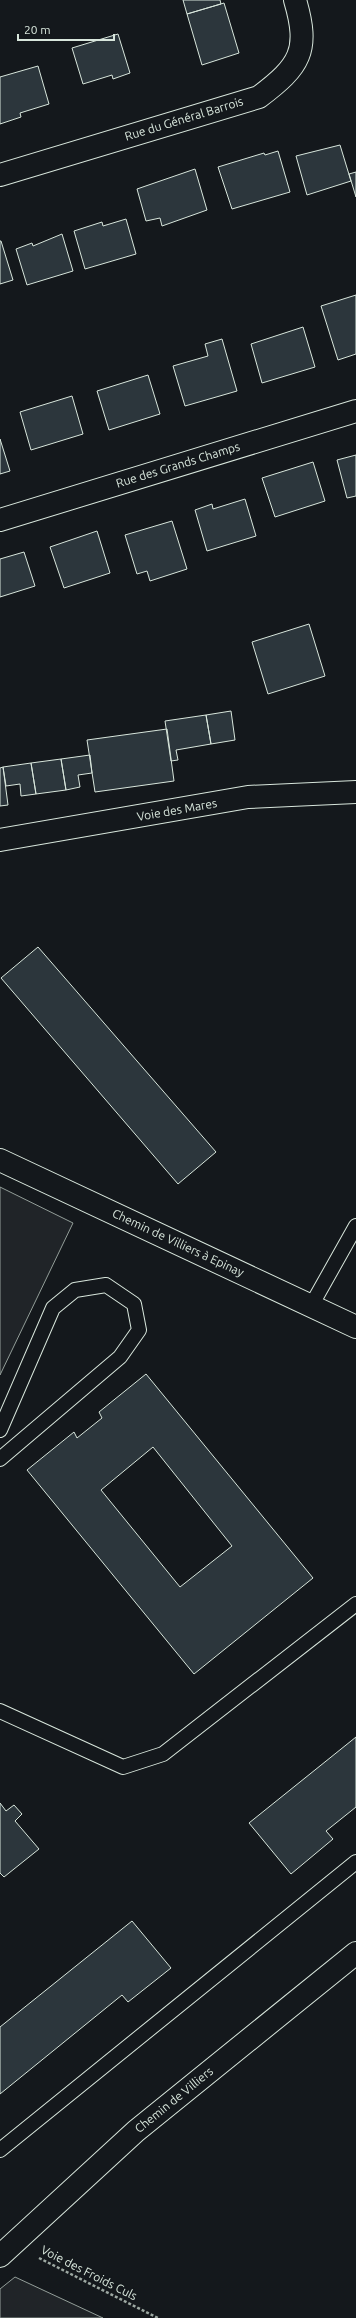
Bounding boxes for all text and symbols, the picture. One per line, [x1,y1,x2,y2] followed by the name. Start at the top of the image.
[18,16,114,42] scale bar
[24,23,51,36] text: 20 m
[123,94,245,143] street label: Rue du Général Barrois
[114,439,241,490] street label: Rue des Grands Champs
[136,796,218,823] street label: Voie des Mares
[110,1206,246,1279] street label: Chemin de Villiers à Epinay
[132,2064,215,2135] street label: Chemin de Villiers
[39,2243,139,2302] street label: Voie des Froids Culs

